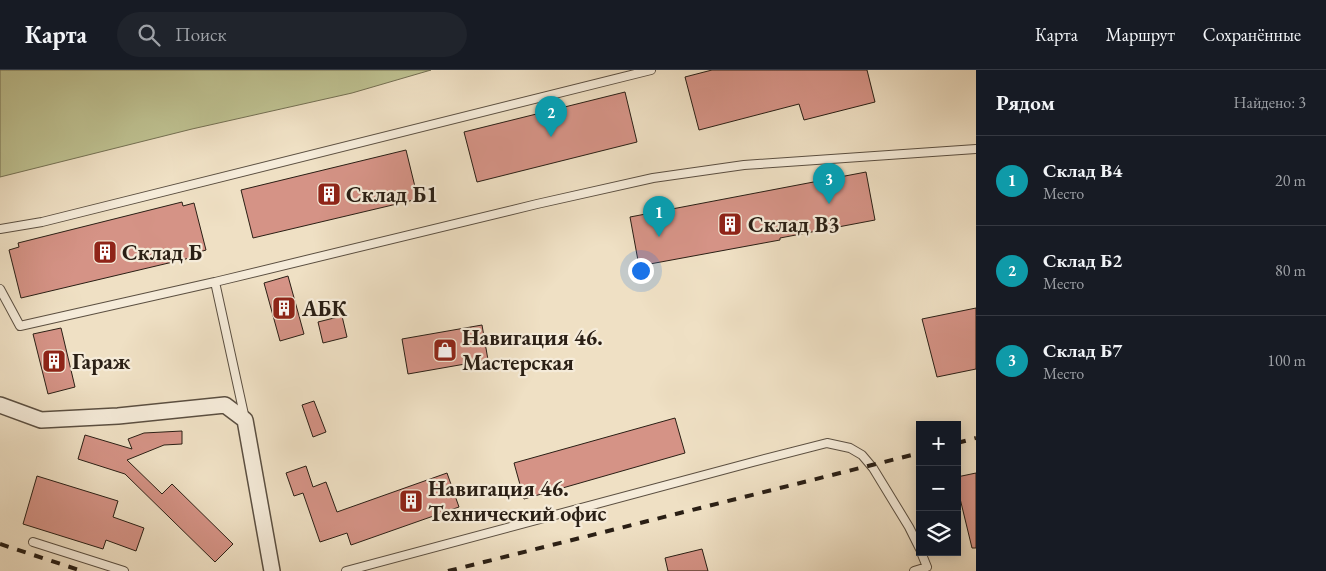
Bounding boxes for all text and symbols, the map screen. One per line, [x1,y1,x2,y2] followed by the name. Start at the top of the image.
[117,12,467,57] search box
[25,19,87,50] text: Карта
[135,21,163,49] icon: search
[175,22,227,47] text: Поиск
[1035,23,1078,46] text: Карта
[1106,23,1175,46] text: Маршрут
[1203,23,1301,46] text: Сохранённые
[996,89,1055,116] text: Рядом
[1234,92,1306,113] text: Найдено: 3
[535,96,567,137] pin: 2
[1043,158,1122,183] text: Склад В4
[813,163,845,204] pin: 3
[1008,170,1016,191] text: 1
[1275,170,1306,191] text: 20 m
[346,180,438,209] place label: Склад Б1
[316,181,342,207] building icon: Склад Б1
[1043,183,1084,204] text: Место
[643,196,675,237] pin: 1
[748,210,840,239] place label: Склад В3
[717,211,743,237] building icon: Склад В3
[122,238,202,267] place label: Склад Б
[92,239,118,265] building icon: Склад Б
[1043,248,1122,273] text: Склад Б2
[628,258,654,284] your location
[1008,260,1016,281] text: 2
[1275,260,1306,281] text: 80 m
[1043,273,1084,294] text: Место
[301,294,347,323] place label: АБК
[271,295,297,321] building icon: АБК
[462,323,603,377] place label: Навигация 46. Мастерская
[432,337,458,363] shop icon: Навигация 46. Мастерская
[1043,338,1122,363] text: Склад Б7
[72,347,131,376] place label: Гараж
[41,348,67,374] building icon: Гараж
[1008,350,1016,371] text: 3
[1267,350,1306,371] text: 100 m
[1043,363,1084,384] text: Место
[916,421,961,556] map controls
[916,421,961,466] button: +
[916,466,961,511] button: −
[428,474,607,528] place label: Навигация 46. Технический офис
[398,488,424,514] building icon: Навигация 46. Технический офис
[916,511,961,556] button: layers

